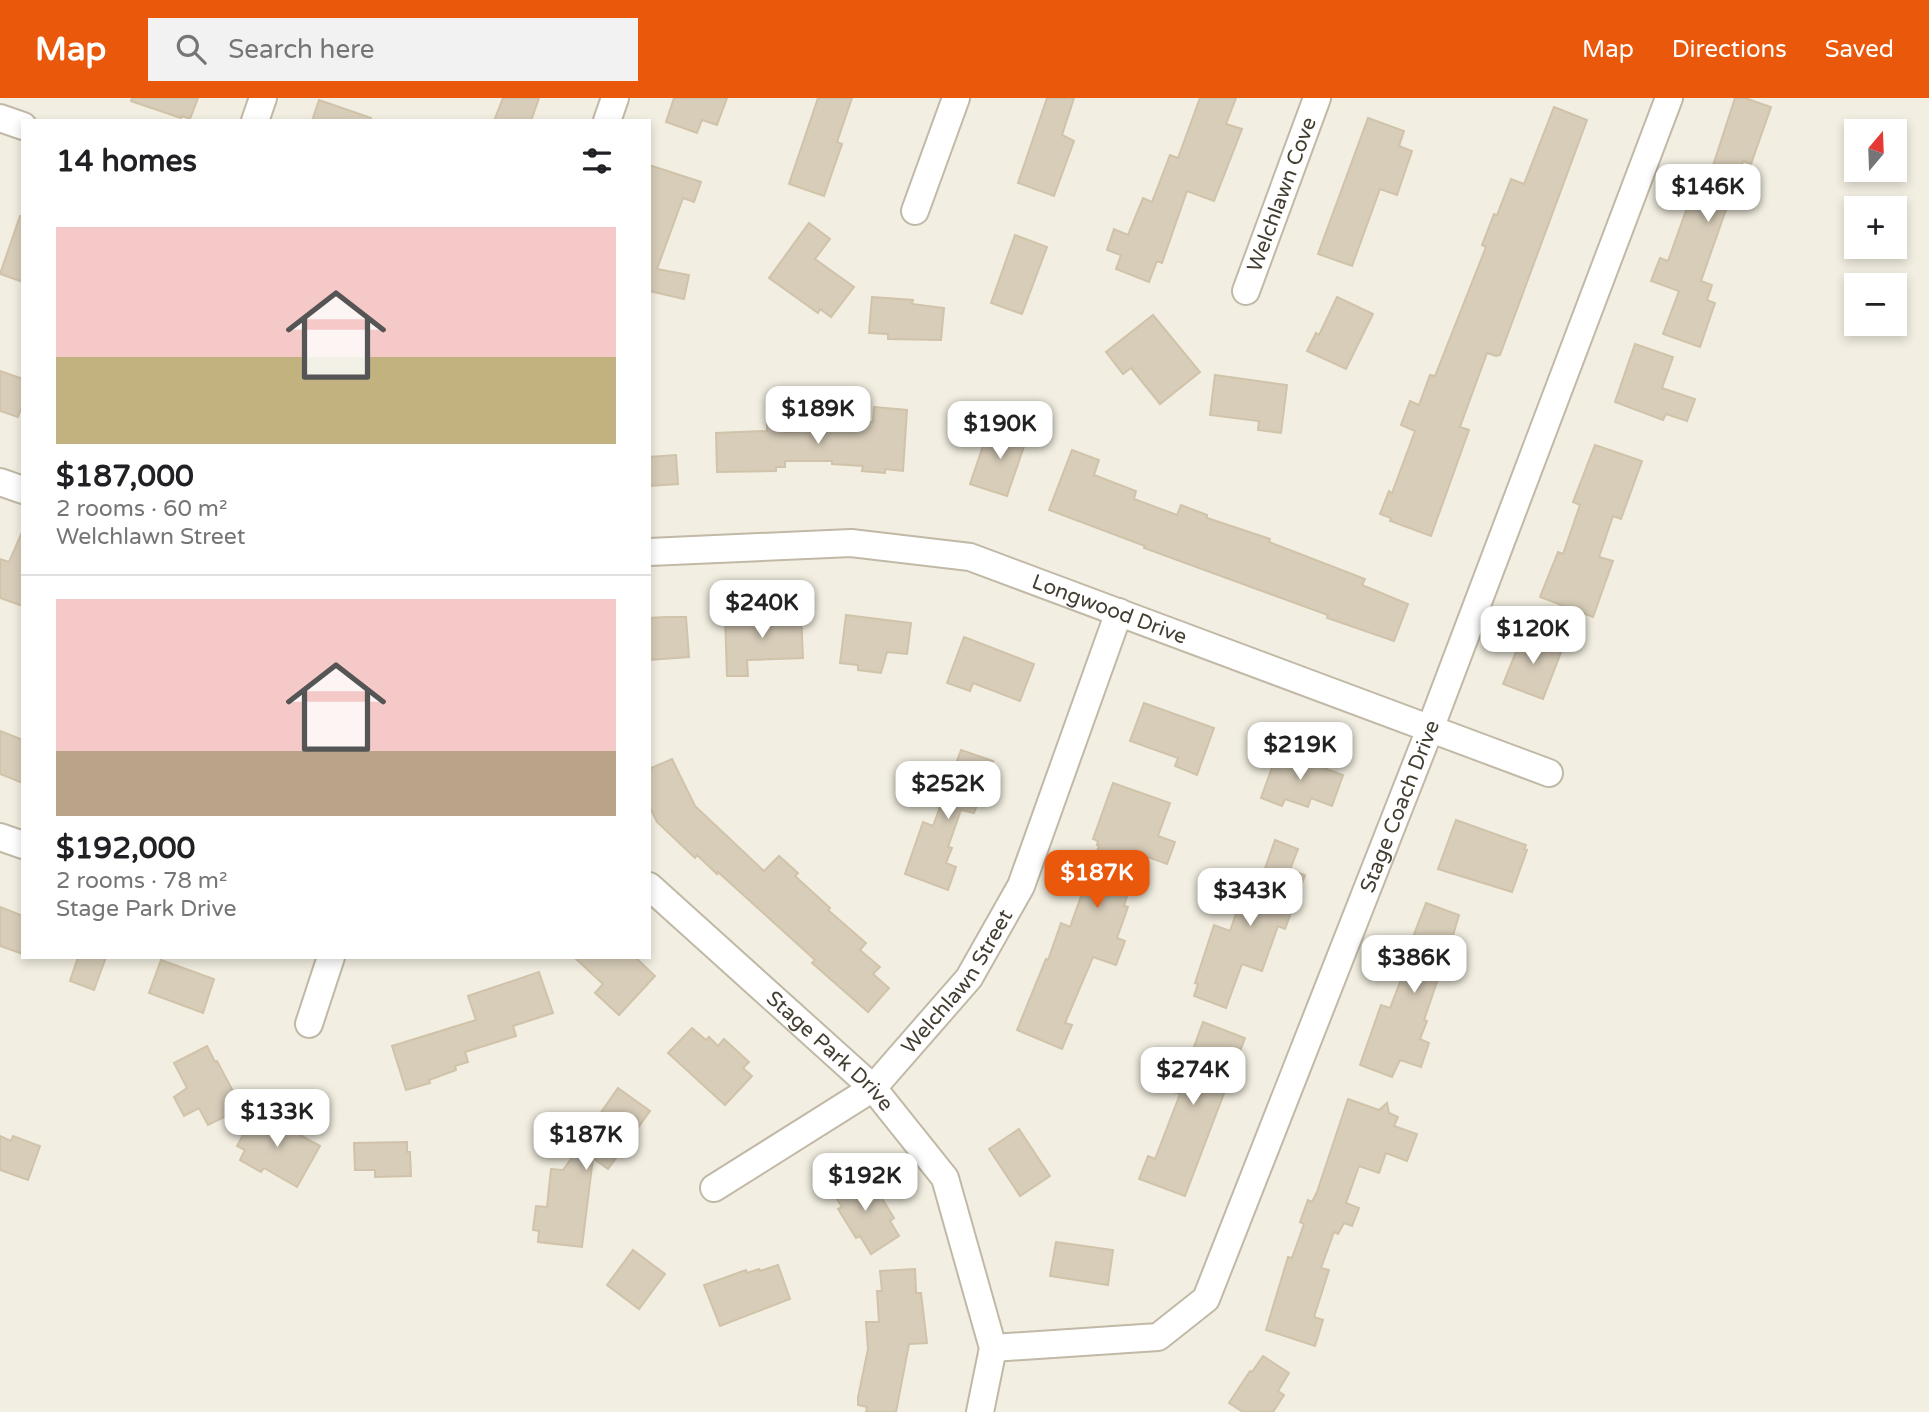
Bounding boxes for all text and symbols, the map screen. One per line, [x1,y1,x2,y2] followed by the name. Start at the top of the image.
[148,18,638,81] search box
[35,30,106,69] text: Map
[172,30,210,68] icon: search
[228,34,374,65] text: Search here
[1582,35,1634,64] text: Map
[1672,35,1787,64] text: Directions
[1825,35,1894,64] text: Saved
[1242,114,1322,275] street label: Welchlawn Cove
[1844,119,1908,182] north arrow
[1844,119,1907,336] map controls
[578,142,616,180] icon: filters
[56,143,197,180] text: 14 homes
[1659,164,1757,224] pin: $146K
[1672,173,1744,201] text: $146K
[1844,196,1907,259] button: +
[273,272,399,398] icon: home
[1844,273,1907,336] button: −
[769,386,867,446] pin: $189K
[782,395,854,423] text: $189K
[951,402,1049,461] pin: $190K
[964,410,1036,438] text: $190K
[56,458,194,495] text: $187,000
[56,495,227,523] text: 2 rooms · 60 m²
[56,523,246,551] text: Welchlawn Street
[1028,569,1190,650] street label: Longwood Drive
[713,580,811,640] pin: $240K
[726,589,798,617] text: $240K
[1484,606,1582,666] pin: $120K
[1497,615,1569,643] text: $120K
[273,644,399,770] icon: home
[1355,717,1445,896] street label: Stage Coach Drive
[1251,722,1349,782] pin: $219K
[1264,731,1336,759] text: $219K
[899,762,997,821] pin: $252K
[912,770,984,798] text: $252K
[56,830,195,867] text: $192,000
[1048,850,1146,910] pin: $187K
[1061,859,1133,887] text: $187K
[56,867,227,895] text: 2 rooms · 78 m²
[1201,868,1299,928] pin: $343K
[1214,877,1286,905] text: $343K
[56,895,237,923] text: Stage Park Drive
[897,905,1018,1059] street label: Welchlawn Street
[1365,936,1463,995] pin: $386K
[1378,944,1450,972] text: $386K
[761,986,899,1116] street label: Stage Park Drive
[1144,1048,1242,1107] pin: $274K
[1157,1056,1229,1084] text: $274K
[228,1090,326,1149] pin: $133K
[241,1098,313,1126] text: $133K
[537,1112,635,1172] pin: $187K
[550,1121,622,1149] text: $187K
[816,1154,914,1213] pin: $192K
[829,1162,901,1190] text: $192K

